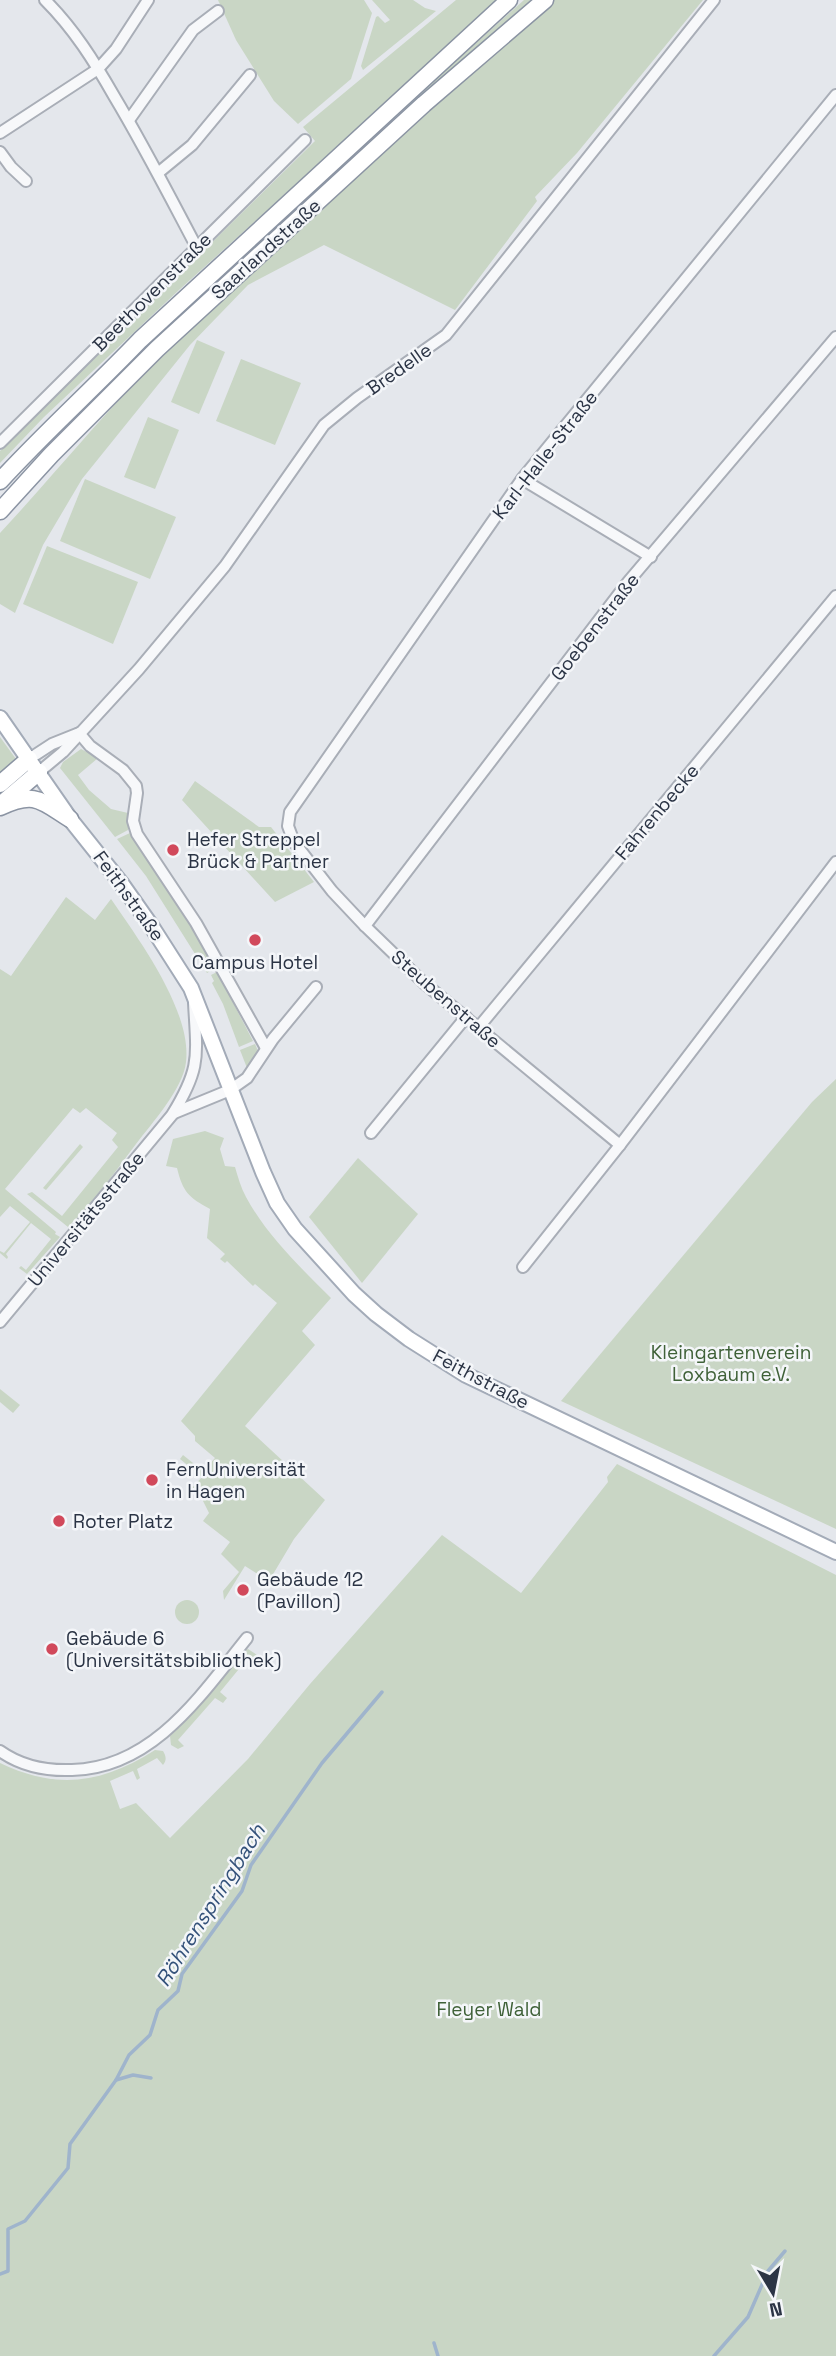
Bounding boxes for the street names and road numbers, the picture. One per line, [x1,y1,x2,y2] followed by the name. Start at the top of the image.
[206,193,326,305] street label: Saarlandstraße
[87,227,217,357] street label: Beethovenstraße
[361,337,437,401] street label: Bredelle
[487,385,603,525] street label: Karl-Halle-Straße
[545,568,645,686] street label: Goebenstraße
[609,759,705,865] street label: Fahrenbecke
[88,846,170,946] street label: Feithstraße
[386,944,506,1054] street label: Steubenstraße
[22,1146,150,1292] street label: Universitätsstraße
[428,1343,534,1415] street label: Feithstraße

